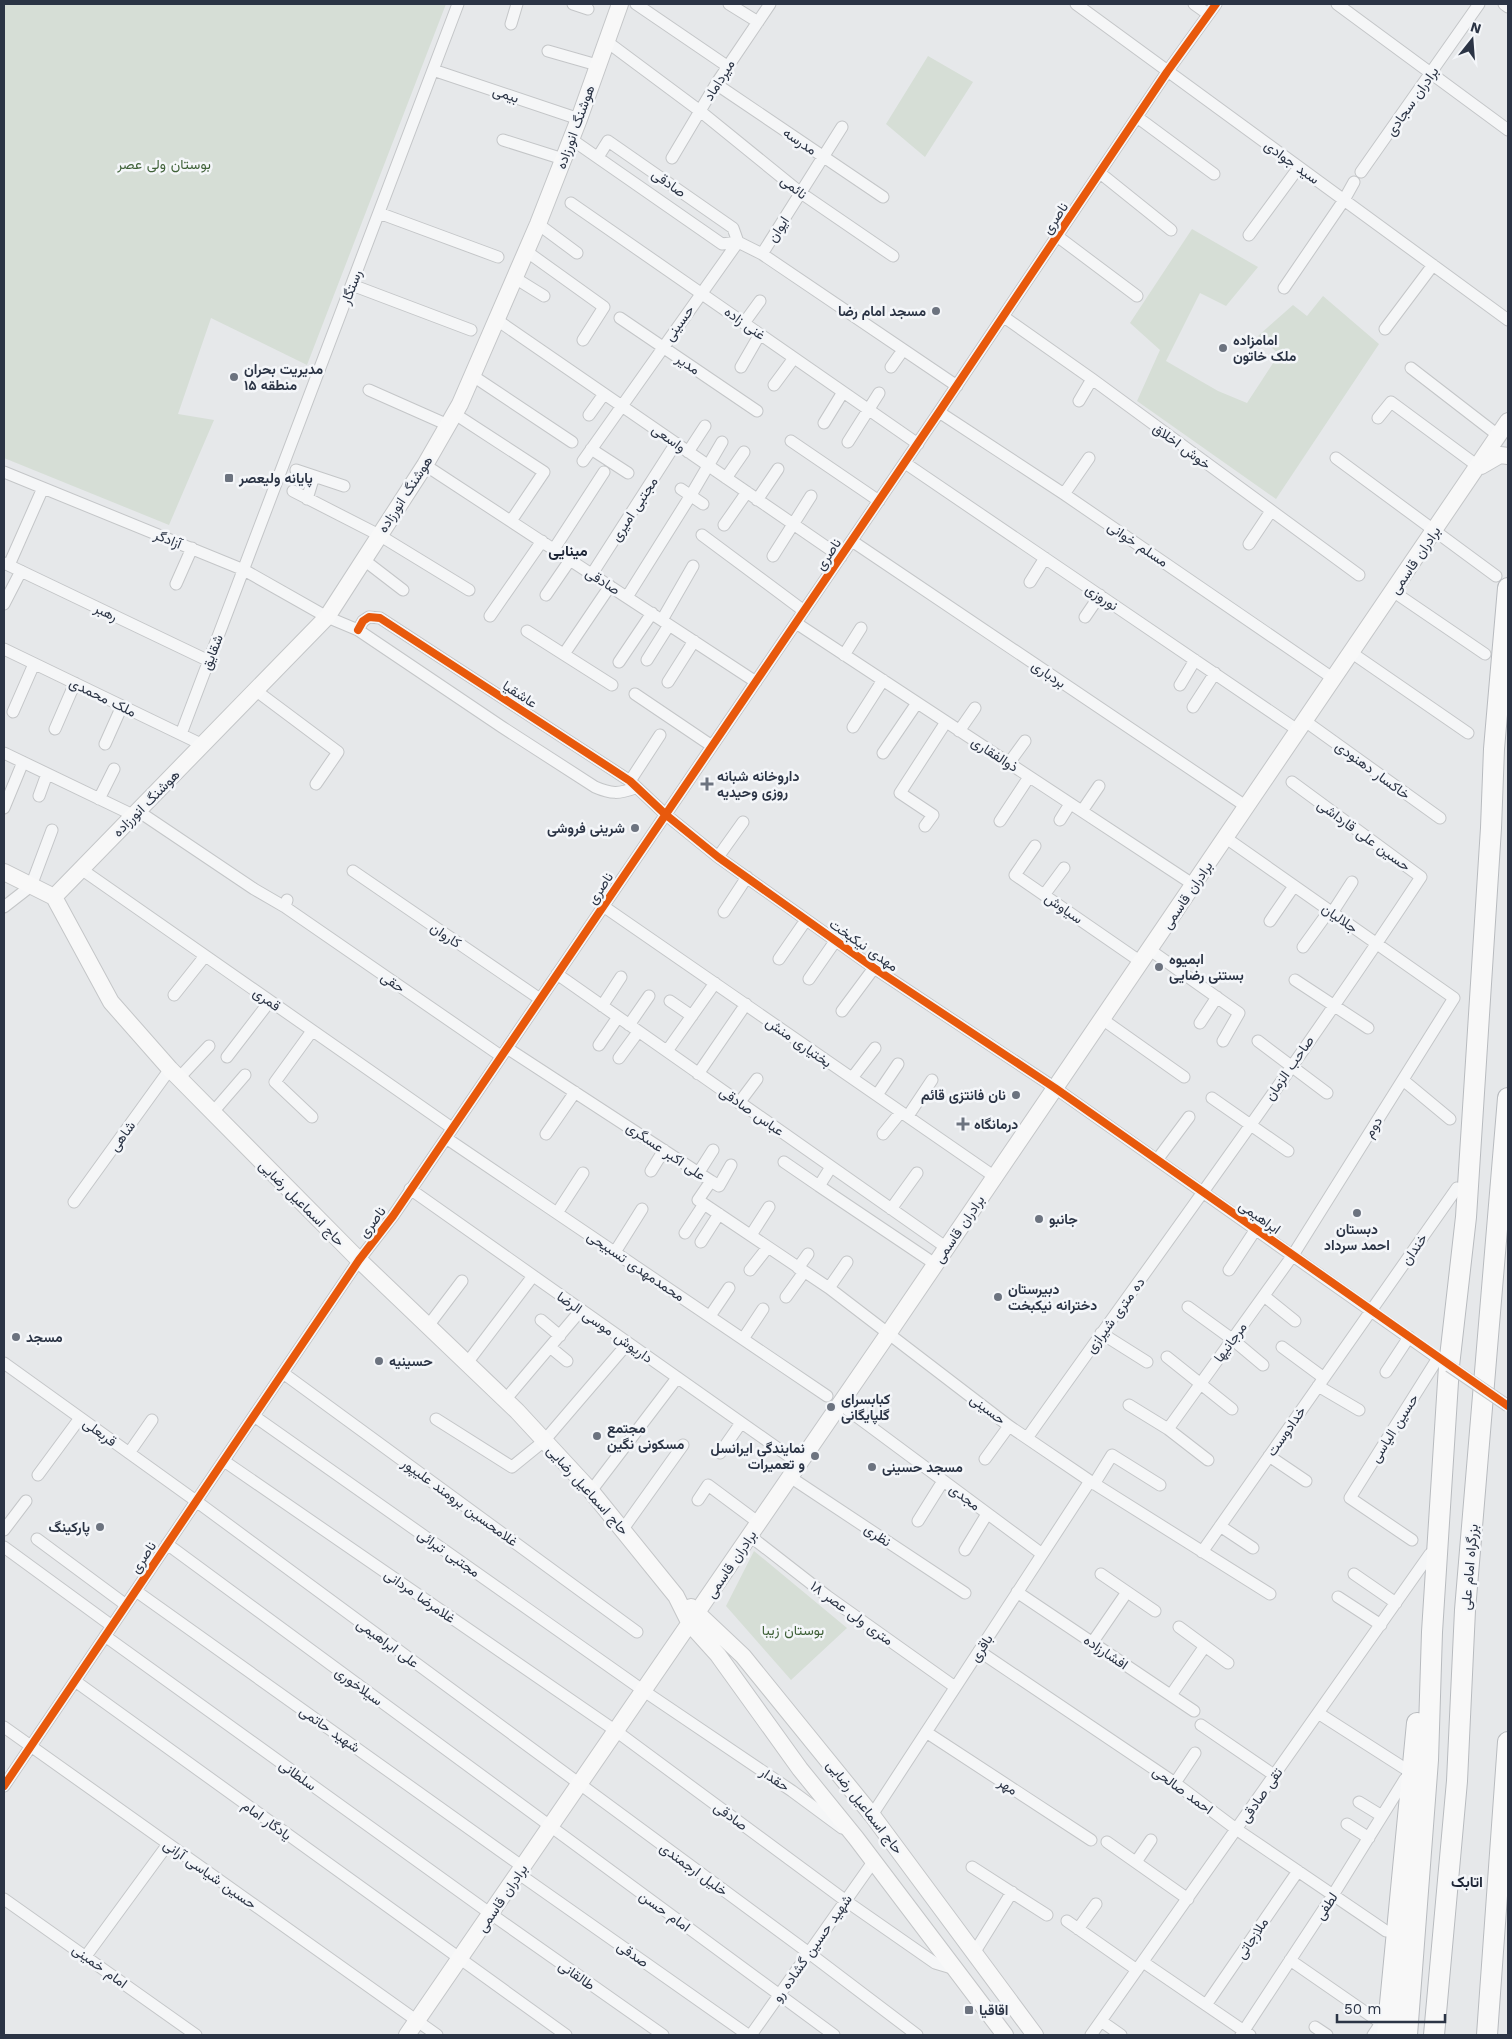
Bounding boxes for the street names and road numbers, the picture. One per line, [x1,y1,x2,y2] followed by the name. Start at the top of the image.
[700,57,739,104] street label: میرداماد
[1382,63,1443,139] street label: برادران سجادی
[491,82,521,107] street label: بیمی
[552,83,599,171] street label: هوشنگ انورزاده
[780,124,820,159] street label: مدرسه
[1261,137,1323,188] street label: سید جوادی
[648,166,689,201] street label: صادقی
[777,172,810,203] street label: نائمی
[1039,199,1072,237] street label: ناصری
[764,213,793,245] street label: ایوان
[337,267,366,308] street label: رستگار
[661,302,698,345] street label: حسینی
[721,303,769,344] street label: غنی زاده
[672,350,703,378] street label: مدیر
[1149,420,1214,473] street label: خوش اخلاق
[648,421,689,456] street label: واسعی
[374,453,437,536] street label: هوشنگ انورزاده
[607,474,662,545] street label: مجتبی امیری
[1104,518,1171,571] street label: مسلم خوانی
[1386,523,1444,597] street label: برادران قاسمی
[150,526,186,553] street label: آزادگر
[812,535,845,573] street label: ناصری
[582,564,623,599] street label: صادقی
[1082,580,1121,614] street label: نوروزی
[91,599,120,625] street label: رهبر
[198,632,227,672] street label: شقایق
[1028,657,1069,692] street label: بردباری
[67,674,139,721] street label: ملک محمدی
[500,677,540,711] street label: عاشقیا
[968,733,1022,776] street label: ذوالفقاری
[1332,738,1413,803] street label: خاکسار دهنودی
[109,766,184,840] street label: هوشنگ انورزاده
[1314,796,1414,875] street label: حسین علی قارداشی
[1158,858,1216,932] street label: برادران قاسمی
[584,869,617,907] street label: ناصری
[1041,889,1086,928] street label: سیاوش
[1318,900,1361,937] street label: جلالیان
[826,915,901,975] street label: مهدی نیکبخت
[427,919,464,952] street label: کاروان
[377,968,408,997] street label: حقی
[250,984,284,1015] street label: قمری
[763,1014,835,1071] street label: بختیاری منش
[1261,1033,1318,1104] street label: صاحب الزمان
[716,1083,787,1140] street label: عباس صادقی
[1361,1113,1386,1141] street label: دوم
[106,1118,139,1155] street label: شاهی
[623,1119,708,1184] street label: علی اکبر عسگری
[254,1157,348,1251] street label: حاج اسماعیل رضایی
[930,1192,988,1266] street label: برادران قاسمی
[1236,1197,1284,1238] street label: ابراهیمی
[355,1203,390,1241] street label: ناصری
[584,1228,688,1305] street label: محمدمهدی تسبیحی
[1398,1230,1431,1268] street label: خندان
[1082,1274,1149,1356] street label: ده متری شیرازی
[554,1288,656,1367] street label: داریوش موسی الرضا
[1210,1319,1251,1366] street label: مرجانیها
[967,1391,1009,1428] street label: حسینی
[1367,1391,1422,1466] street label: حسین الیاسی
[1263,1403,1310,1460] street label: خدادوست
[80,1415,120,1450] street label: قربعلی
[541,1442,632,1540] street label: حاج اسماعیل رضایی
[397,1454,521,1551] street label: غلامحسین برومند علیپور
[946,1480,984,1515] street label: مجدی
[861,1520,894,1550] street label: نظری
[1457,1523,1482,1611] street label: بزرگراه امام علی
[414,1526,483,1581] street label: مجتبی تبرائی
[702,1527,760,1601] street label: برادران قاسمی
[127,1538,160,1576] street label: ناصری
[381,1566,458,1627] street label: غلامرضا مردانی
[807,1578,897,1649] street label: ۱۸ متری ولی عصر
[353,1615,422,1672] street label: علی ابراهیمی
[966,1631,997,1665] street label: باقری
[1080,1631,1131,1673] street label: افشارزاده
[332,1663,386,1709] street label: سیلاخوری
[296,1702,363,1756] street label: شهید حاتمی
[276,1756,320,1795] street label: سلطانی
[821,1757,907,1859] street label: حاج اسماعیل رضایی
[756,1763,793,1795] street label: حقدار
[1149,1763,1216,1818] street label: احمد صالحی
[1236,1764,1287,1826] street label: تقی صادقی
[994,1773,1021,1799] street label: مهر
[239,1797,295,1844] street label: یادگار امام
[711,1798,751,1834] street label: صادقی
[160,1836,260,1913] street label: حسین شیاسی آرانی
[656,1839,731,1900] street label: خلیل ارجمندی
[473,1861,531,1935] street label: برادران قاسمی
[636,1887,693,1936] street label: امام حسن
[1311,1889,1342,1923] street label: لطفی
[769,1891,856,2005] street label: شهید حسین گشاده رو
[1232,1914,1272,1962] street label: ملازجاتی
[614,1938,652,1971] street label: صدقی
[69,1941,130,1992] street label: امام خمینی
[555,1957,598,1994] street label: طالقانی

